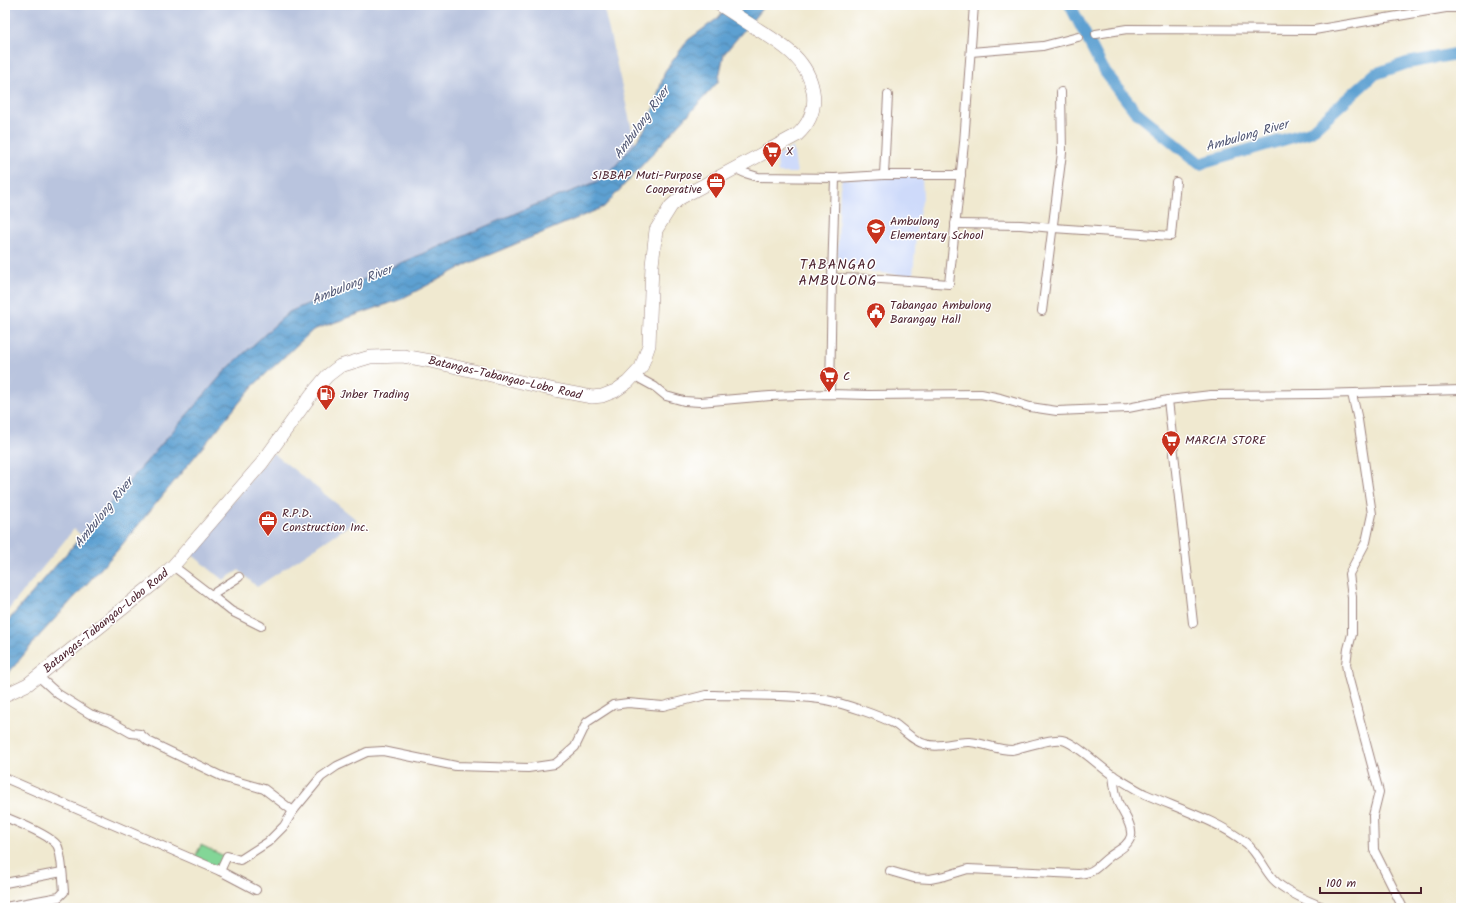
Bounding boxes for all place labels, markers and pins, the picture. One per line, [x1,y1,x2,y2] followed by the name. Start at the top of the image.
[761,140,783,168] supermarket icon: X
[786,142,794,161] place label: X
[592,166,703,199] place label: SIBBAP Muti-Purpose Cooperative
[705,171,727,199] office icon: SIBBAP Muti-Purpose Cooperative
[890,212,983,245] place label: Ambulong Elementary School
[865,217,887,245] school or university icon: Ambulong Elementary School
[890,296,992,329] place label: Tabangao Ambulong Barangay Hall
[865,301,887,329] public building icon: Tabangao Ambulong Barangay Hall
[818,365,840,393] supermarket icon: C
[843,367,850,386] place label: C
[315,383,337,411] fuel station icon: Jnber Trading
[340,385,410,404] place label: Jnber Trading
[1160,429,1182,457] supermarket icon: MARCIA STORE
[1185,431,1267,450] place label: MARCIA STORE
[282,504,368,537] place label: R.P.D. Construction Inc.
[257,509,279,537] office icon: R.P.D. Construction Inc.

